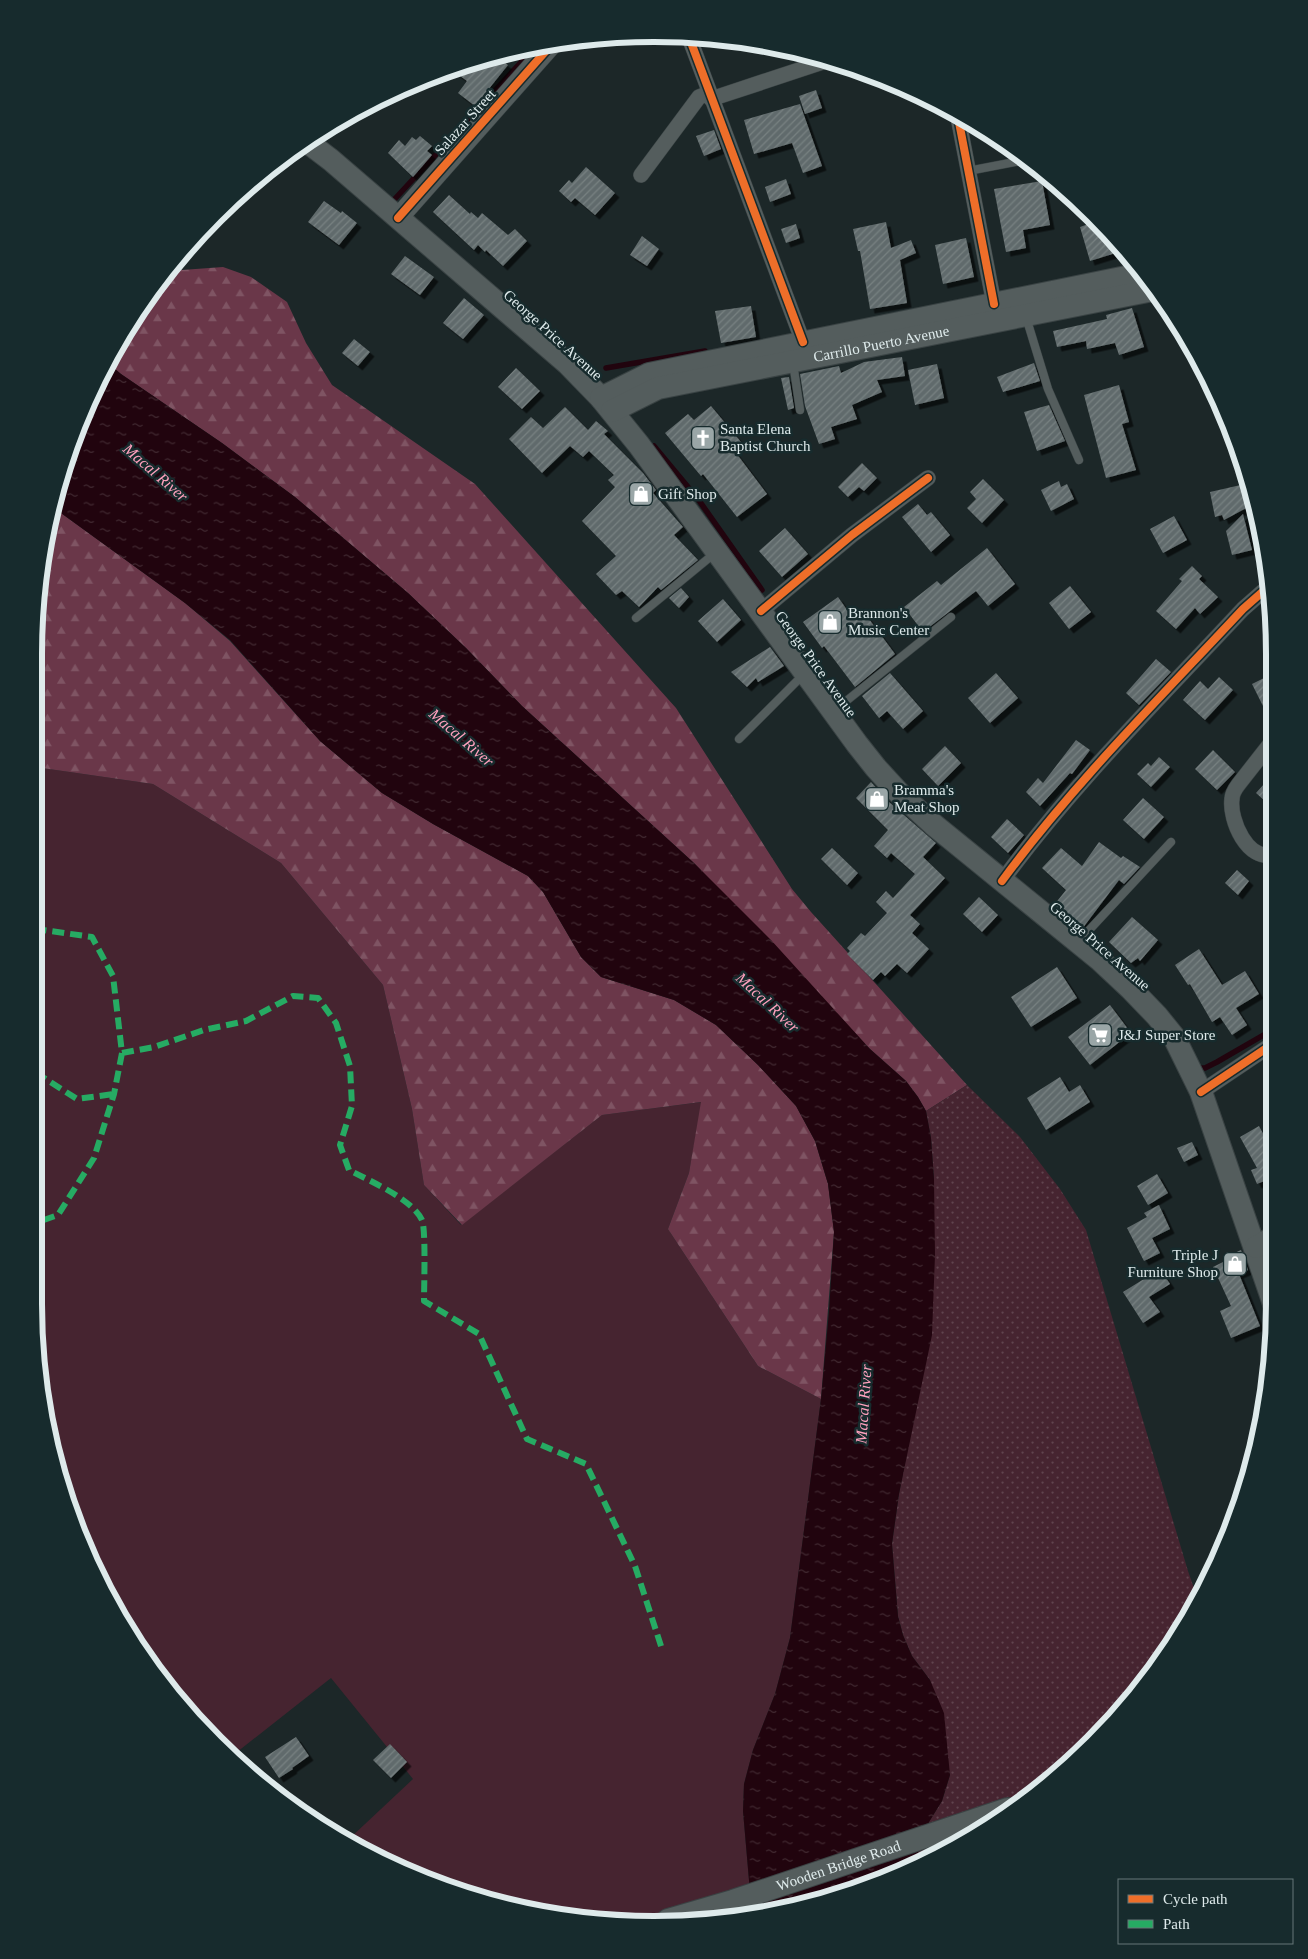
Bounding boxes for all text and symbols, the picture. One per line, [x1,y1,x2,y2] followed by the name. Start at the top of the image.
[431,85,499,158] street label: Salazar Street
[500,287,606,384] street label: George Price Avenue
[812,322,951,365] street label: Carrillo Puerto Avenue
[720,421,811,454] place label: Santa Elena Baptist Church
[690,425,716,451] church icon: Santa Elena Baptist Church
[119,439,192,505] water label: Macal River
[628,481,654,507] shop icon: Gift Shop
[658,486,717,502] place label: Gift Shop
[848,605,929,638] place label: Brannon's Music Center
[772,608,860,720] street label: George Price Avenue
[817,609,843,635] shop icon: Brannon's Music Center
[425,704,498,770] water label: Macal River
[894,782,959,815] place label: Bramma's Meat Shop
[864,786,890,812] shop icon: Bramma's Meat Shop
[1047,898,1153,994] street label: George Price Avenue
[732,968,803,1036] water label: Macal River
[1087,1022,1113,1048] supermarket icon: J&J Super Store
[1118,1027,1216,1043] place label: J&J Super Store
[1128,1247,1218,1280] place label: Triple J Furniture Shop
[1222,1251,1248,1277] shop icon: Triple J Furniture Shop
[852,1363,875,1445] water label: Macal River
[774,1837,903,1894] street label: Wooden Bridge Road
[1118,1879,1293,1944] legend
[1163,1891,1228,1907] text: Cycle path
[1163,1916,1190,1932] text: Path

